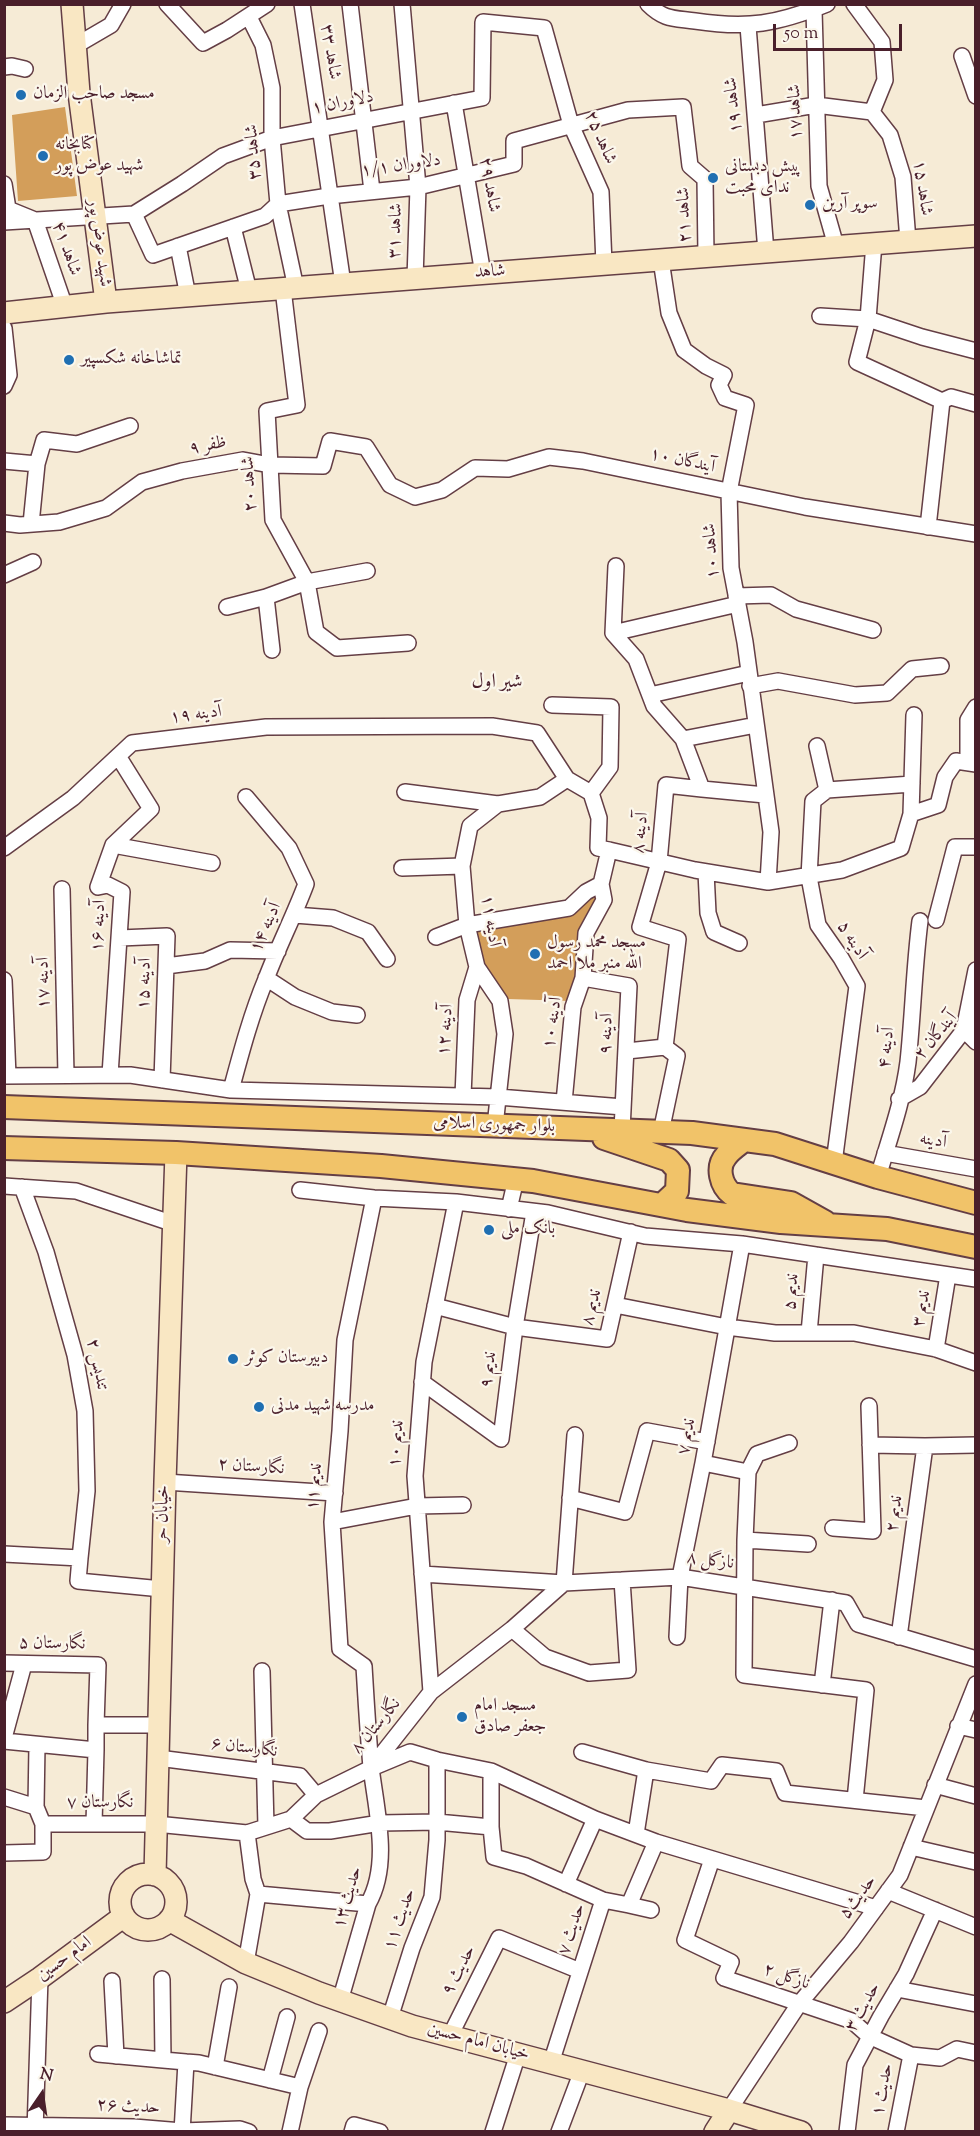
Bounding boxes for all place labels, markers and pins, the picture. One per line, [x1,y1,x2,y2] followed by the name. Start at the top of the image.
[33,84,155,106] place label: مسجد صاحب الزمان
[14,88,28,102] marker: مسجد صاحب الزمان
[55,135,143,178] place label: کتابخانه شهید عوض پور
[36,149,50,163] marker: کتابخانه شهید عوض پور
[725,157,801,200] place label: پیش دبستانی ندای محبت
[706,171,720,185] marker: پیش دبستانی ندای محبت
[822,194,878,216] place label: سوپر آرین
[803,198,817,212] marker: سوپر آرین
[81,349,182,371] place label: تماشاخانه شکسپیر
[62,353,76,367] marker: تماشاخانه شکسپیر
[547,933,646,976] place label: مسجد محمد رسول الله منبر ملا احمد
[528,947,542,961] marker: مسجد محمد رسول الله منبر ملا احمد
[501,1219,555,1241] place label: بانک ملی
[482,1223,496,1237] marker: بانک ملی
[245,1348,328,1370] place label: دبیرستان کوثر
[226,1352,240,1366] marker: دبیرستان کوثر
[271,1396,374,1418] place label: مدرسه شهید مدنی
[252,1400,266,1414] marker: مدرسه شهید مدنی
[474,1696,546,1738] place label: مسجد امام جعفر صادق
[455,1710,469,1724] marker: مسجد امام جعفر صادق

